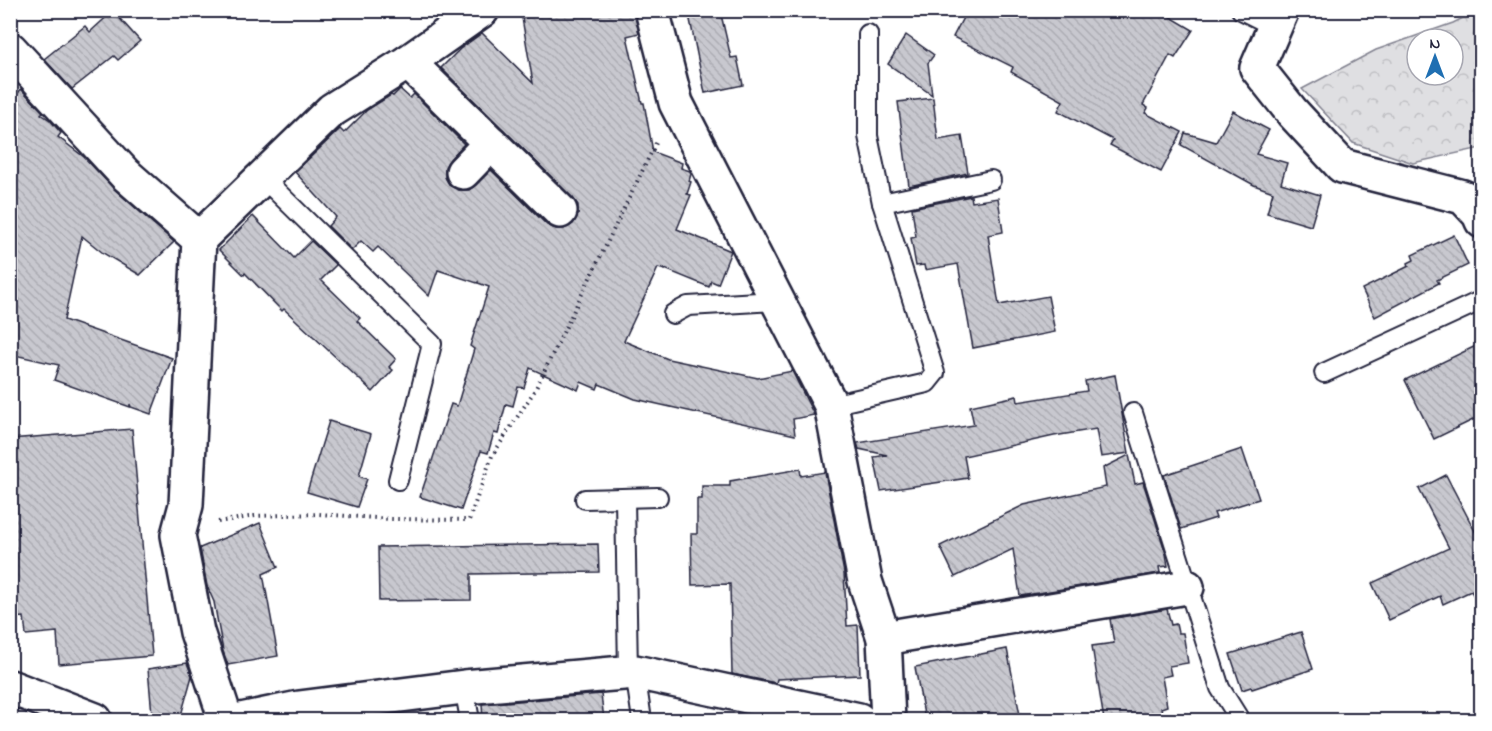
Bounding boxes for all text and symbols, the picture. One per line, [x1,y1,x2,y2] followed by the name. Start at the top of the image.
[1405,27,1465,87] north arrow
[1430,32,1441,56] text: N

